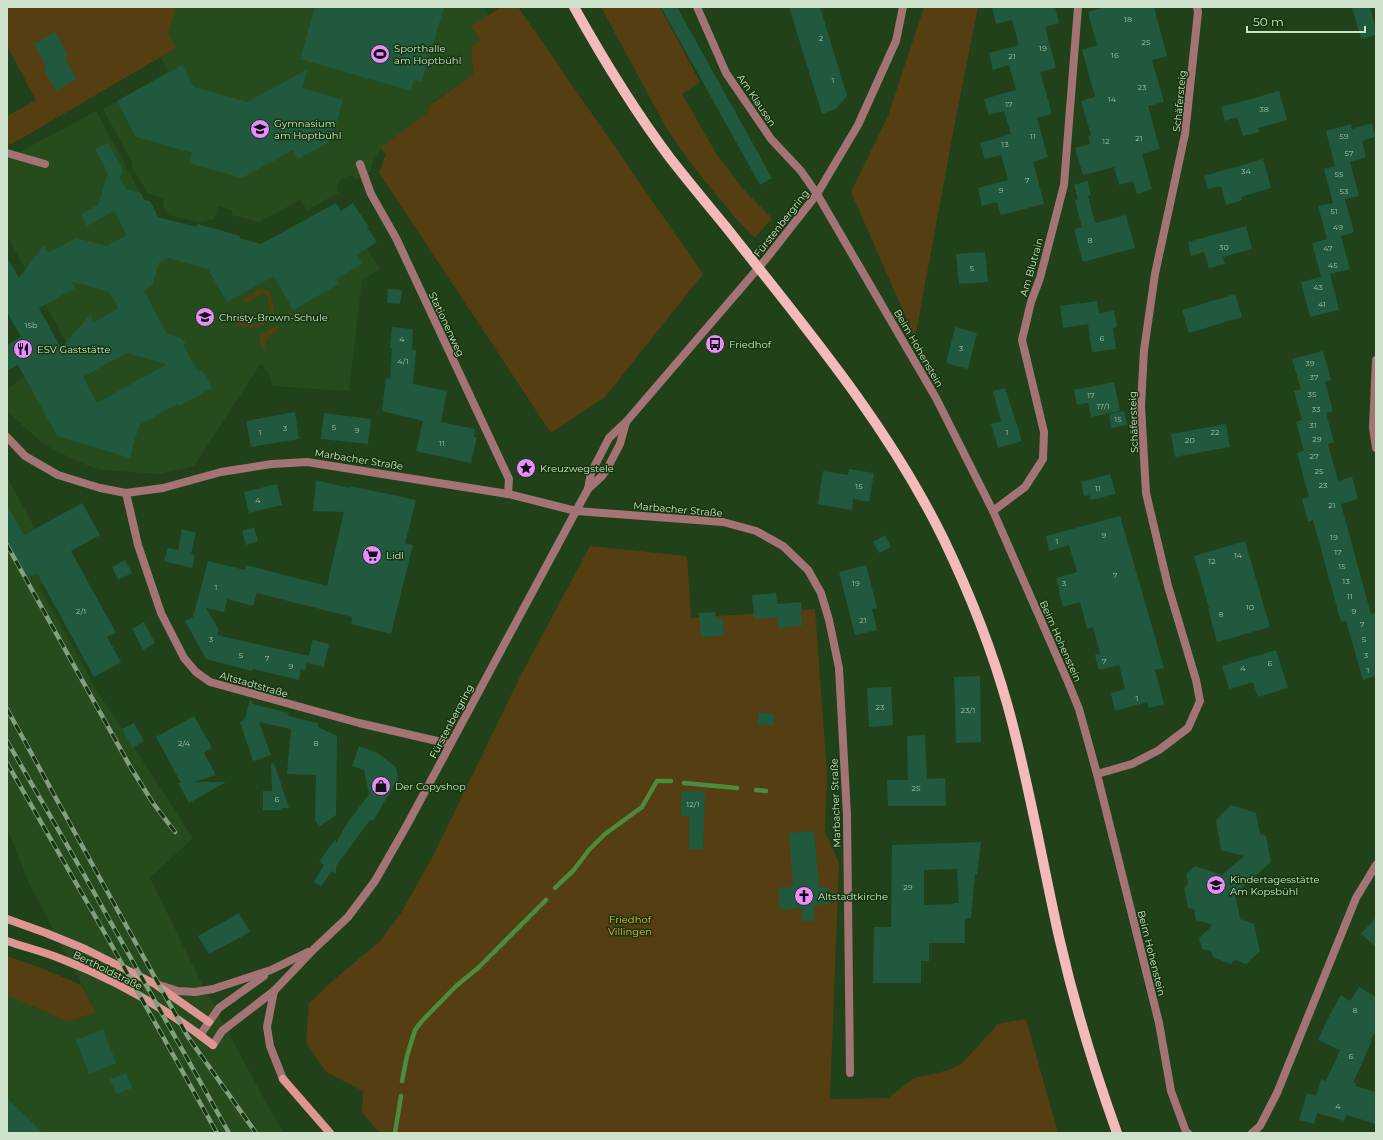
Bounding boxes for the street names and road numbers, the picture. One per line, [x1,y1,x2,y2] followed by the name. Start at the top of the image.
[1170,70,1189,133] street label: Schäfersteig
[734,72,779,129] street label: Am Klausen
[751,187,812,260] street label: Fürstenbergring
[1017,236,1046,298] street label: Am Blutrain
[426,290,467,359] street label: Stationenweg
[891,307,946,389] street label: Beim Hohenstein
[1126,391,1141,453] street label: Schäfersteig
[314,446,404,473] street label: Marbacher Straße
[633,499,723,520] street label: Marbacher Straße
[1037,598,1084,684] street label: Beim Hohenstein
[218,669,289,700] street label: Altstadtstraße
[426,682,476,761] street label: Fürstenbergring
[827,758,844,848] street label: Marbacher Straße
[1135,909,1168,997] street label: Beim Hohenstein
[71,948,145,993] street label: Bertholdstraße

